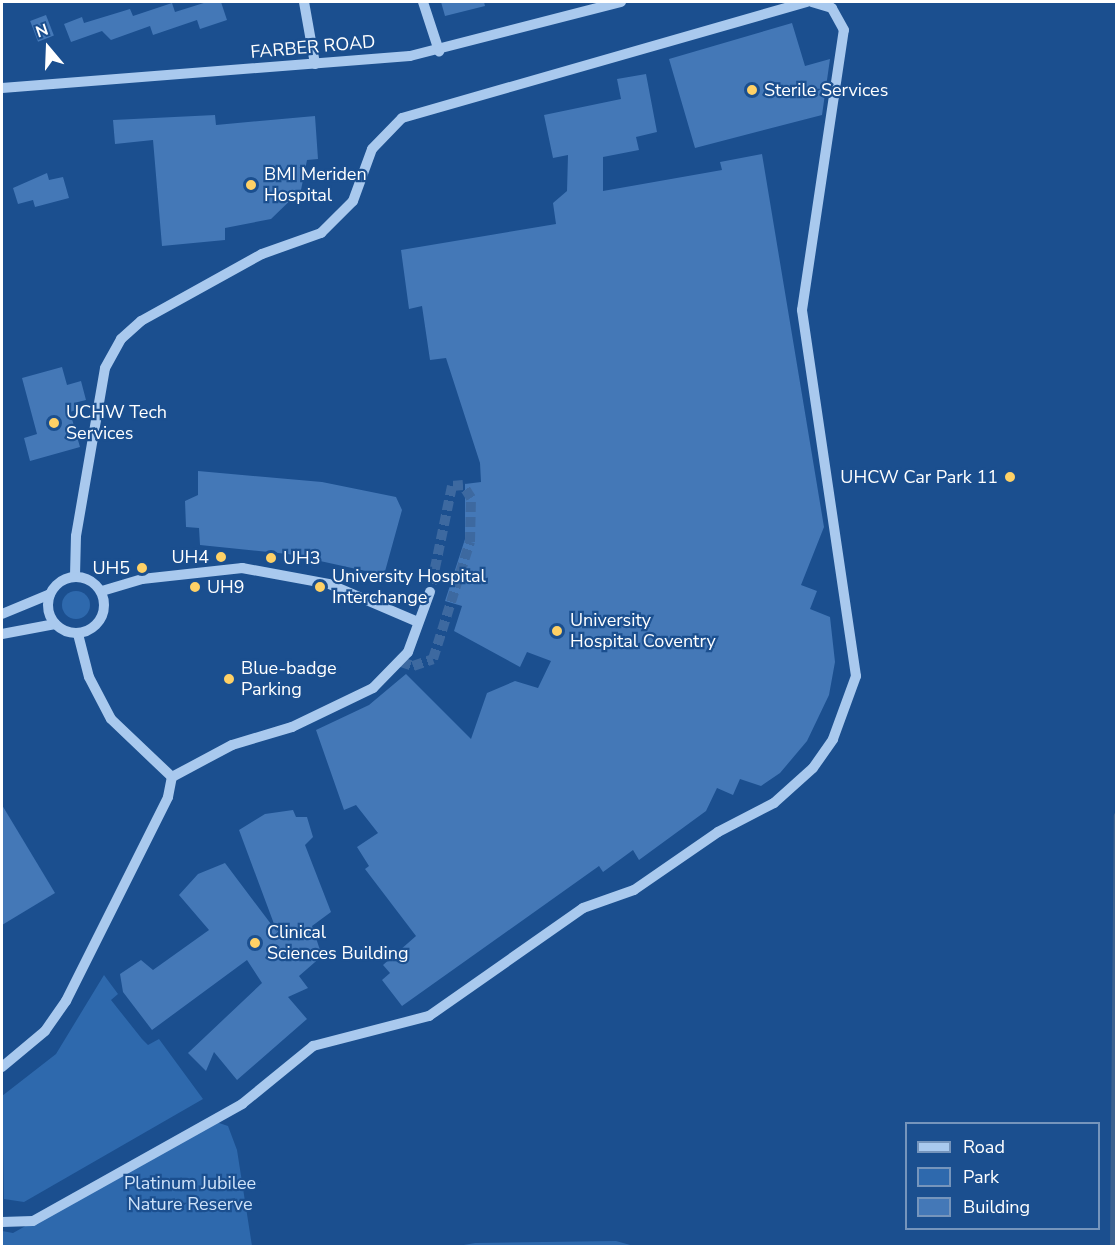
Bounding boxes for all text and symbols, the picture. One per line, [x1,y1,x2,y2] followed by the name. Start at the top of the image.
[18,18,78,78] north arrow
[33,19,51,43] text: N
[250,31,376,63] street label: FARBER ROAD
[764,79,888,101] place label: Sterile Services
[745,83,759,97] marker: Sterile Services
[264,164,367,207] place label: BMI Meriden Hospital
[242,176,260,194] marker: BMI Meriden Hospital
[66,402,167,444] place label: UCHW Tech Services
[47,416,61,430] marker: UCHW Tech Services
[840,466,998,488] place label: UHCW Car Park 11
[1003,470,1017,484] marker: UHCW Car Park 11
[171,546,209,568] place label: UH4
[283,547,321,569] place label: UH3
[214,550,228,564] marker: UH4
[264,551,278,565] marker: UH3
[92,557,130,579] place label: UH5
[135,561,149,575] marker: UH5
[332,566,486,608] place label: University Hospital Interchange
[207,576,245,598] place label: UH9
[188,580,202,594] marker: UH9
[313,580,327,594] marker: University Hospital Interchange
[570,610,716,652] place label: University Hospital Coventry
[548,622,566,640] marker: University Hospital Coventry
[241,658,337,700] place label: Blue-badge Parking
[222,672,236,686] marker: Blue-badge Parking
[267,922,409,964] place label: Clinical Sciences Building
[248,936,262,950] marker: Clinical Sciences Building
[905,1122,1100,1230] legend
[963,1135,1005,1159] text: Road
[963,1165,999,1189] text: Park
[124,1173,256,1216] park label: Platinum Jubilee Nature Reserve
[963,1195,1030,1219] text: Building

